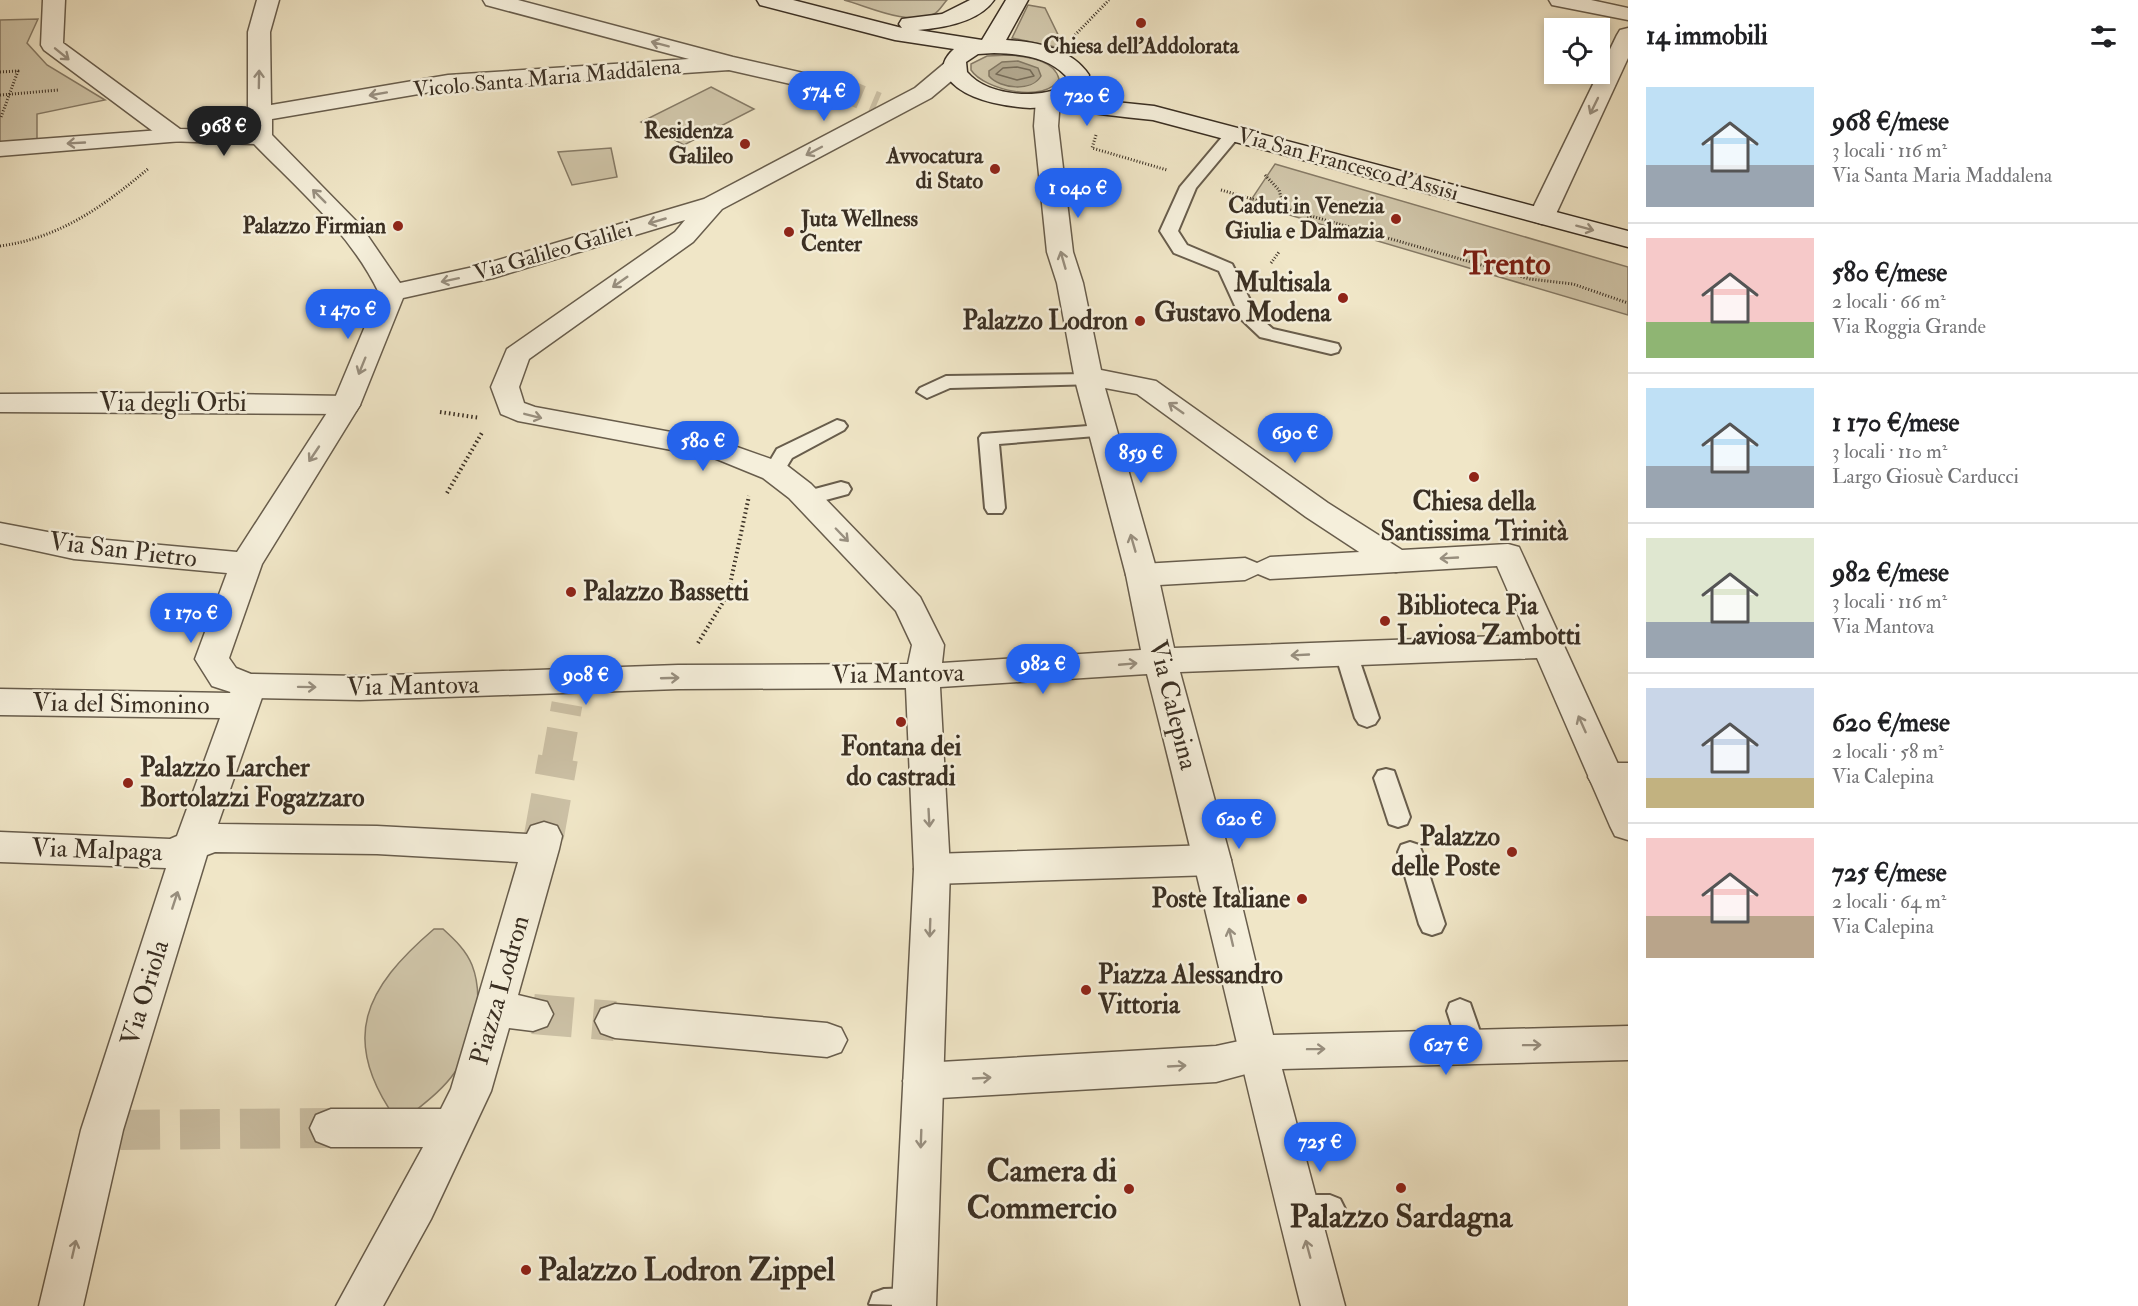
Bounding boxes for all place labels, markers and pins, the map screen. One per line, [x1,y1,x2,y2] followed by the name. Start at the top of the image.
[1134,16,1148,30] marker: Chiesa dell'Addolorata
[1043,32,1240,60] place label: Chiesa dell'Addolorata
[782,71,866,122] pin: 574 €
[1045,76,1129,127] pin: 720 €
[182,106,266,157] pin: 968 €
[644,117,734,170] place label: Residenza Galileo
[738,137,752,151] marker: Residenza Galileo
[886,142,984,195] place label: Avvocatura di Stato
[988,162,1002,176] marker: Avvocatura di Stato
[1023,168,1133,219] pin: 1 040 €
[1225,192,1385,245] place label: Caduti in Venezia Giulia e Dalmazia
[800,205,919,258] place label: Juta Wellness Center
[242,212,387,240] place label: Palazzo Firmian
[1389,212,1403,226] marker: Caduti in Venezia Giulia e Dalmazia
[391,219,405,233] marker: Palazzo Firmian
[782,225,796,239] marker: Juta Wellness Center
[1154,267,1332,329] place label: Multisala Gustavo Modena
[293,289,403,340] pin: 1 470 €
[1336,291,1350,305] marker: Multisala Gustavo Modena
[962,305,1129,337] place label: Palazzo Lodron
[1133,314,1147,328] marker: Palazzo Lodron
[1253,413,1337,464] pin: 690 €
[661,421,745,472] pin: 580 €
[1099,433,1183,484] pin: 859 €
[1467,470,1481,484] marker: Chiesa della Santissima Trinità
[1380,486,1569,548] place label: Chiesa della Santissima Trinità
[583,576,749,608] place label: Palazzo Bassetti
[564,585,578,599] marker: Palazzo Bassetti
[1397,590,1581,652] place label: Biblioteca Pia Laviosa Zambotti
[136,593,246,644] pin: 1 170 €
[1378,614,1392,628] marker: Biblioteca Pia Laviosa Zambotti
[1001,644,1085,695] pin: 982 €
[544,655,628,706] pin: 908 €
[894,715,908,729] marker: Fontana dei do castradi
[841,731,961,793] place label: Fontana dei do castradi
[140,752,365,815] place label: Palazzo Larcher Bortolazzi Fogazzaro
[121,776,135,790] marker: Palazzo Larcher Bortolazzi Fogazzaro
[1197,799,1281,850] pin: 620 €
[1392,821,1500,883] place label: Palazzo delle Poste
[1505,845,1519,859] marker: Palazzo delle Poste
[1152,883,1290,915] place label: Poste Italiane
[1295,892,1309,906] marker: Poste Italiane
[1097,959,1283,1021] place label: Piazza Alessandro Vittoria
[1079,983,1093,997] marker: Piazza Alessandro Vittoria
[1404,1025,1488,1076] pin: 627 €
[1278,1122,1362,1173] pin: 725 €
[967,1151,1117,1228] place label: Camera di Commercio
[1394,1181,1408,1195] marker: Palazzo Sardagna
[1122,1182,1136,1196] marker: Camera di Commercio
[1290,1197,1513,1237] place label: Palazzo Sardagna
[538,1250,836,1290] place label: Palazzo Lodron Zippel
[519,1263,533,1277] marker: Palazzo Lodron Zippel

